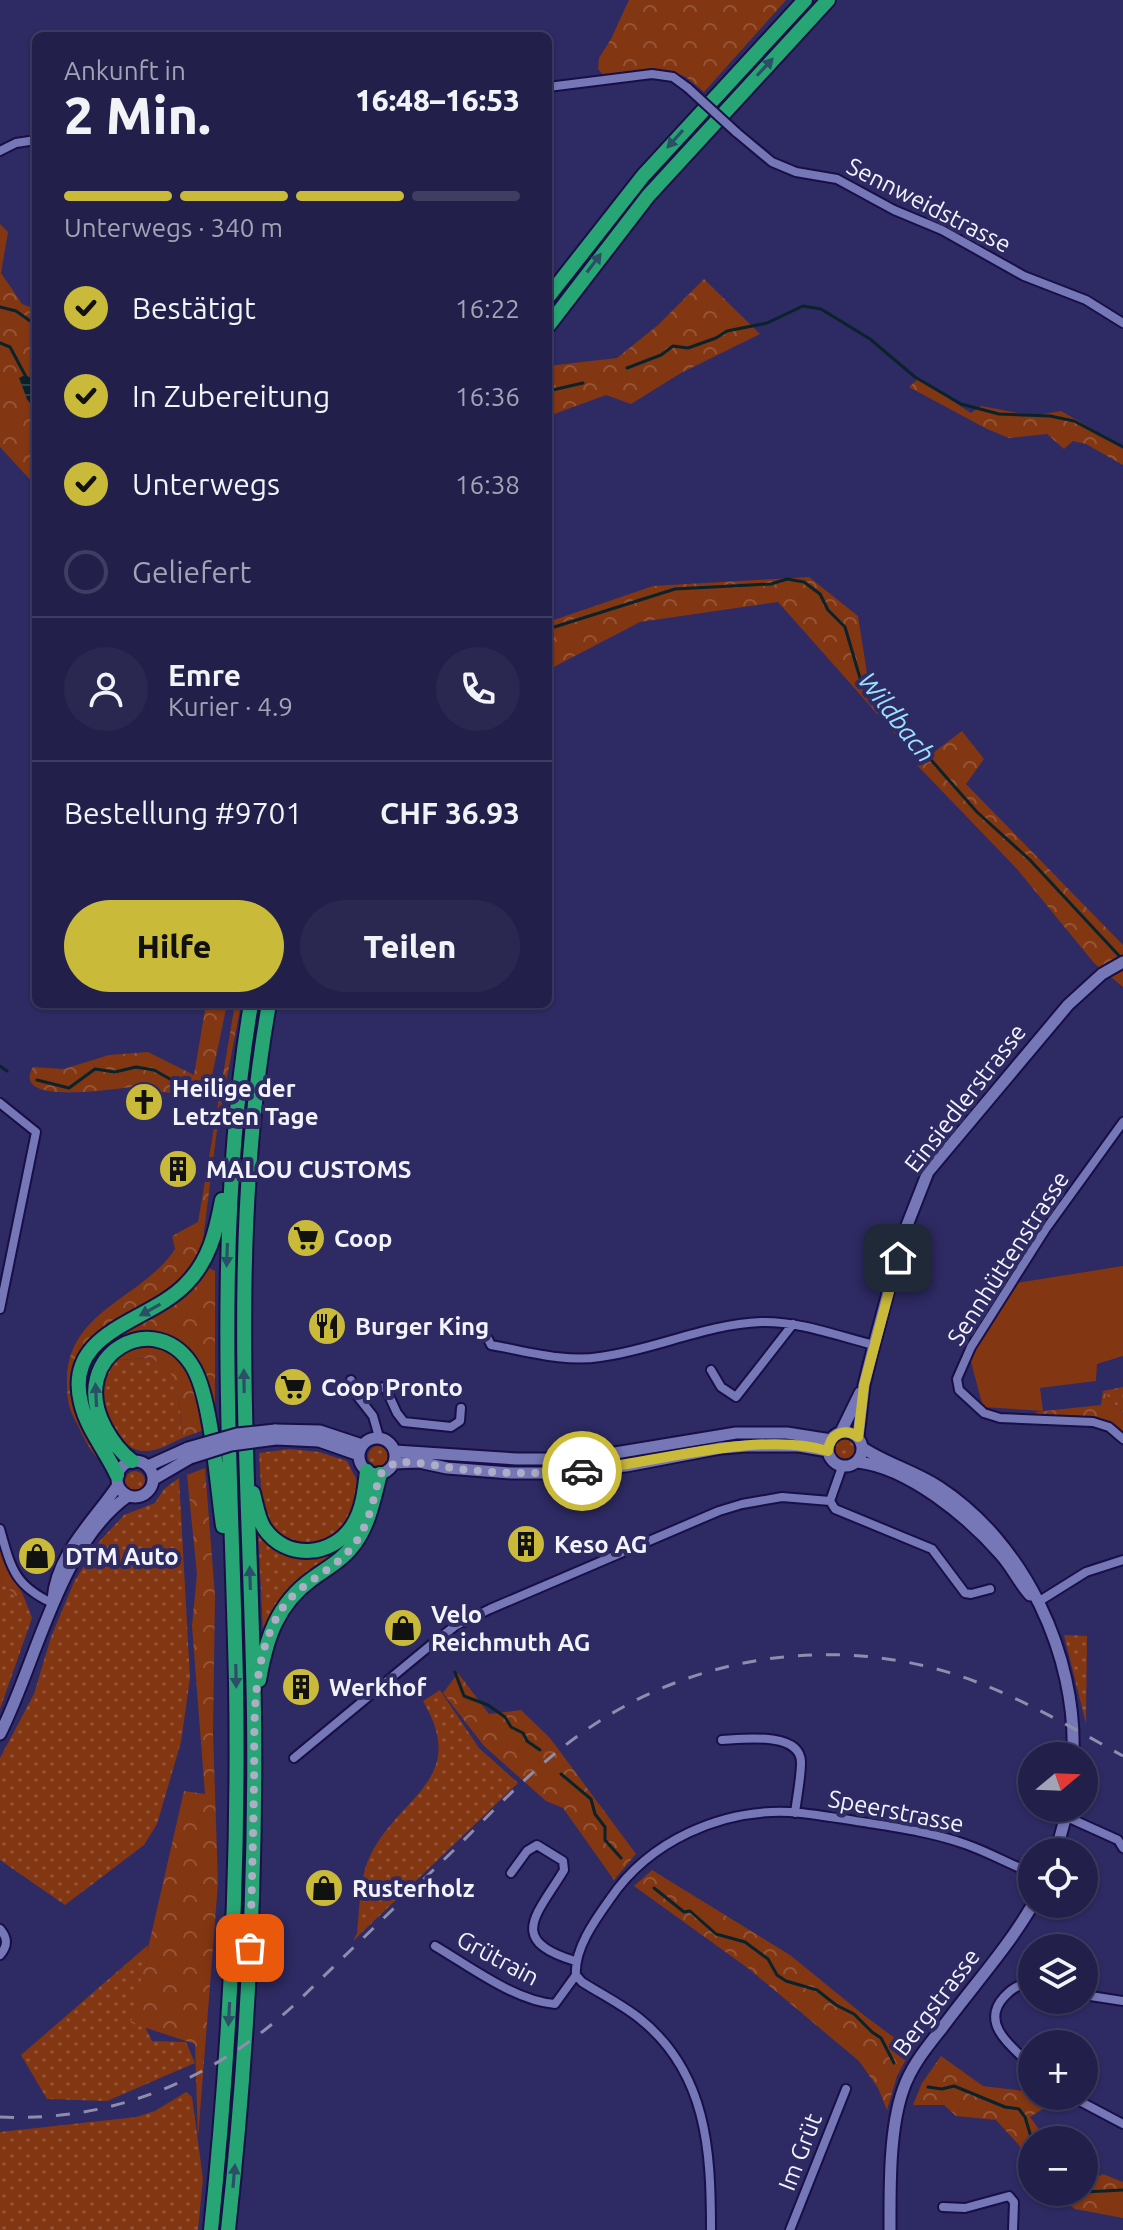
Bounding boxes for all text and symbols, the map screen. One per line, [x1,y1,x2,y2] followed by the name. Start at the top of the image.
[64,56,186,85] text: Ankunft in
[755,58,773,77] one-way arrow
[355,83,520,117] text: 16:48–16:53
[64,86,211,144] text: 2 Min.
[667,129,685,148] one-way arrow
[843,152,1015,258] street label: Sennweidstrasse
[64,213,283,242] text: Unterwegs · 340 m
[586,253,602,273] one-way arrow
[64,286,108,330] icon: check
[132,291,256,325] text: Bestätigt
[455,294,520,323] text: 16:22
[64,374,108,418] icon: check
[132,379,330,413] text: In Zubereitung
[455,382,520,411] text: 16:36
[64,462,108,506] icon: check
[132,467,280,501] text: Unterwegs
[455,470,520,499] text: 16:38
[132,555,251,589] text: Geliefert
[64,647,148,731] button: person
[436,647,520,731] button: phone
[168,658,241,692] text: Emre
[853,666,941,768] water label: Wildbach
[168,692,293,721] text: Kurier · 4.9
[64,796,302,830] text: Bestellung #9701
[380,796,520,830] text: CHF 36.93
[64,900,284,992] button: Hilfe
[300,900,520,992] button: Teilen
[899,1019,1031,1177] street label: Einsiedlerstrasse
[172,1075,318,1130] place label: Heilige der Letzten Tage
[123,1081,165,1123] church icon: Heilige der Letzten Tage
[157,1148,199,1190] building icon: MALOU CUSTOMS
[206,1156,411,1183] place label: MALOU CUSTOMS
[942,1166,1074,1350] street label: Sennhüttenstrasse
[285,1217,327,1259] supermarket icon: Coop
[864,1224,932,1292] pin
[334,1225,392,1252] place label: Coop
[876,1236,920,1280] icon: home
[221,1243,233,1268] one-way arrow
[138,1303,161,1316] one-way arrow
[306,1305,348,1347] restaurant icon: Burger King
[355,1313,489,1340] place label: Burger King
[272,1366,314,1408] supermarket icon: Coop Pronto
[238,1368,250,1393] one-way arrow
[321,1374,463,1401] place label: Coop Pronto
[89,1382,102,1407] one-way arrow
[542,1431,622,1511] courier
[560,1449,604,1493] icon: car
[505,1523,547,1565] building icon: Keso AG
[554,1531,647,1558] place label: Keso AG
[16,1535,58,1577] shop icon: DTM Auto
[65,1543,179,1570] place label: DTM Auto
[243,1565,256,1590] one-way arrow
[431,1601,590,1656] place label: Velo Reichmuth AG
[382,1607,424,1649] shop icon: Velo Reichmuth AG
[229,1664,242,1689] one-way arrow
[280,1666,322,1708] building icon: Werkhof
[329,1674,428,1701] place label: Werkhof
[1018,1742,1098,1822] north arrow
[1018,1742,1098,2206] map controls
[826,1785,966,1837] street label: Speerstrasse
[1018,1838,1098,1918] button: locate
[303,1867,345,1909] shop icon: Rusterholz
[352,1875,474,1902] place label: Rusterholz
[216,1914,284,1982] pin
[452,1925,544,1991] street label: Grütrain
[228,1926,272,1970] icon: bag
[1018,1934,1098,2014] button: layers
[887,1943,985,2061] street label: Bergstrasse
[222,2002,235,2027] one-way arrow
[1018,2030,1098,2110] button: +
[773,2109,827,2194] street label: Im Grüt
[1018,2126,1098,2206] button: −
[228,2163,241,2188] one-way arrow

